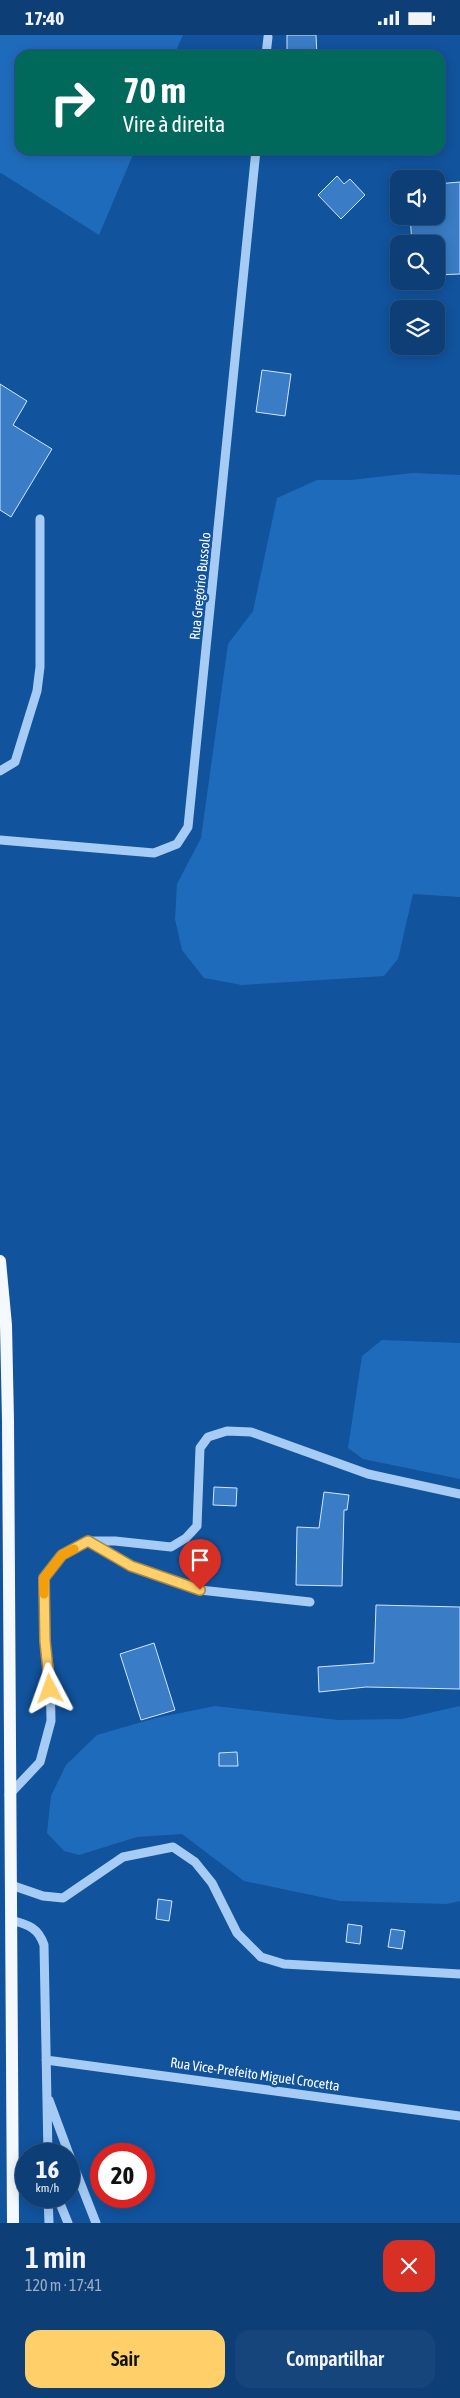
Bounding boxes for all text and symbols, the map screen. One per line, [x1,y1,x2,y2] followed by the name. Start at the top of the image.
[25,7,64,29] text: 17:40
[40,70,105,135] icon: right
[123,70,186,110] text: 70 m
[123,111,225,137] text: Vire à direita
[390,170,445,355] map controls
[390,170,445,225] button: sound
[390,235,445,290] button: search
[390,300,445,355] button: layers
[186,531,214,641] street label: Rua Gregório Bussolo
[179,1539,221,1590] pin
[186,1546,214,1574] icon: arrive
[23,1662,75,1714] position arrow
[169,2054,341,2094] street label: Rua Vice-Prefeito Miguel Crocetta
[90,2143,155,2208] speed limit sign: 20
[36,2155,59,2183] text: 16
[36,2181,59,2195] text: km/h
[25,2240,86,2274] text: 1 min
[383,2240,435,2292] button: close
[25,2276,102,2294] text: 120 m · 17:41
[25,2330,225,2388] button: Sair
[235,2330,435,2388] button: Compartilhar

